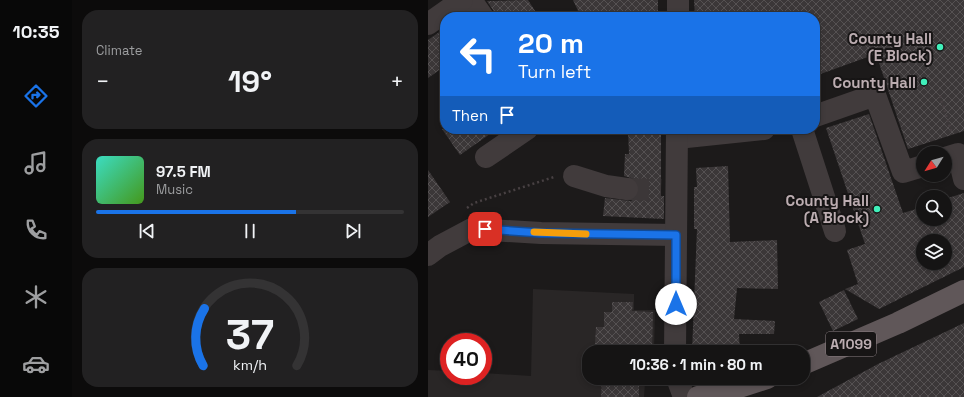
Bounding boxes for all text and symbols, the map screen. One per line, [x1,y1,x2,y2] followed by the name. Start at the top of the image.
[13,20,59,43] text: 10:35
[518,25,584,61] text: 20 m
[452,28,504,80] icon: left
[849,29,932,65] place label: County Hall (E Block)
[96,42,142,59] text: Climate
[935,42,945,52] marker: County Hall (E Block)
[518,60,591,83] text: Turn left
[228,62,272,101] text: 19°
[96,67,110,95] text: −
[390,67,404,95] text: +
[833,73,916,92] place label: County Hall
[919,77,929,87] marker: County Hall
[22,82,50,110] icon: directions
[496,104,518,126] icon: arrive
[452,106,488,125] text: Then
[916,146,952,182] north arrow
[916,146,952,270] map controls
[22,149,50,177] icon: music
[156,162,211,181] text: 97.5 FM
[156,181,193,198] text: Music
[916,190,952,226] button: search
[786,191,869,227] place label: County Hall (A Block)
[872,204,882,214] marker: County Hall (A Block)
[468,212,502,246] pin
[22,216,50,244] icon: phone
[474,218,496,240] icon: arrive
[136,220,158,242] icon: previous
[239,220,261,242] icon: pause
[342,220,364,242] icon: next
[916,234,952,270] button: layers
[22,283,50,311] icon: climate
[655,283,697,325] position arrow
[226,307,274,360] text: 37
[826,332,876,356] road number: A1099
[440,333,492,385] speed limit sign: 40
[22,350,50,378] icon: car
[233,355,267,373] text: km/h
[629,355,763,374] text: 10:36 · 1 min · 80 m

